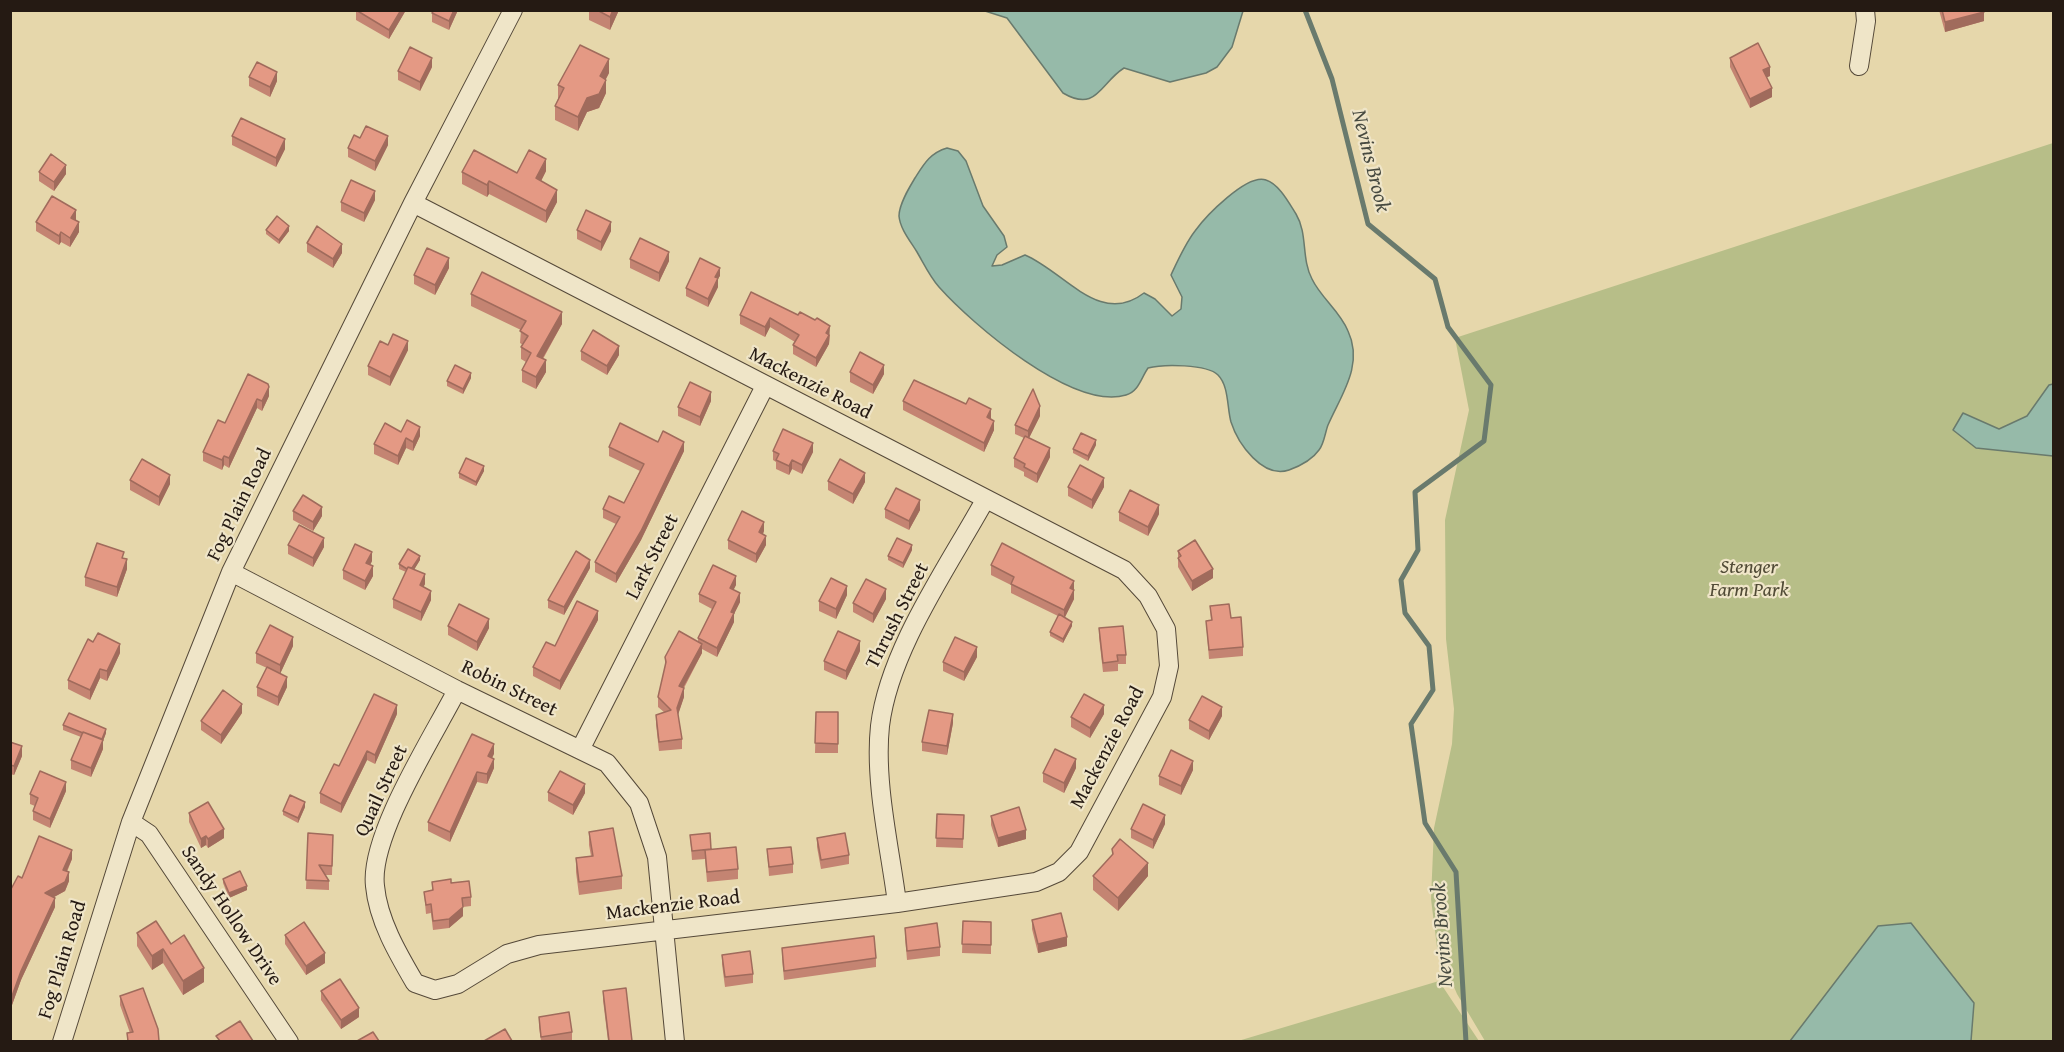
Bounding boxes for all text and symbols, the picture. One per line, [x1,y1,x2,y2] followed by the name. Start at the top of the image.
[1345,107,1395,215] water label: Nevins Brook
[745,343,875,425] street label: Mackenzie Road
[202,445,278,565] street label: Fog Plain Road
[621,510,685,604] street label: Lark Street
[1709,556,1789,603] park label: Stenger Farm Park
[861,559,935,673] street label: Thrush Street
[457,655,561,723] street label: Robin Street
[1066,683,1150,813] street label: Mackenzie Road
[350,741,414,841] street label: Quail Street
[175,841,287,991] street label: Sandy Hollow Drive
[1427,882,1459,988] water label: Nevins Brook
[605,886,741,926] street label: Mackenzie Road
[34,898,92,1022] street label: Fog Plain Road

